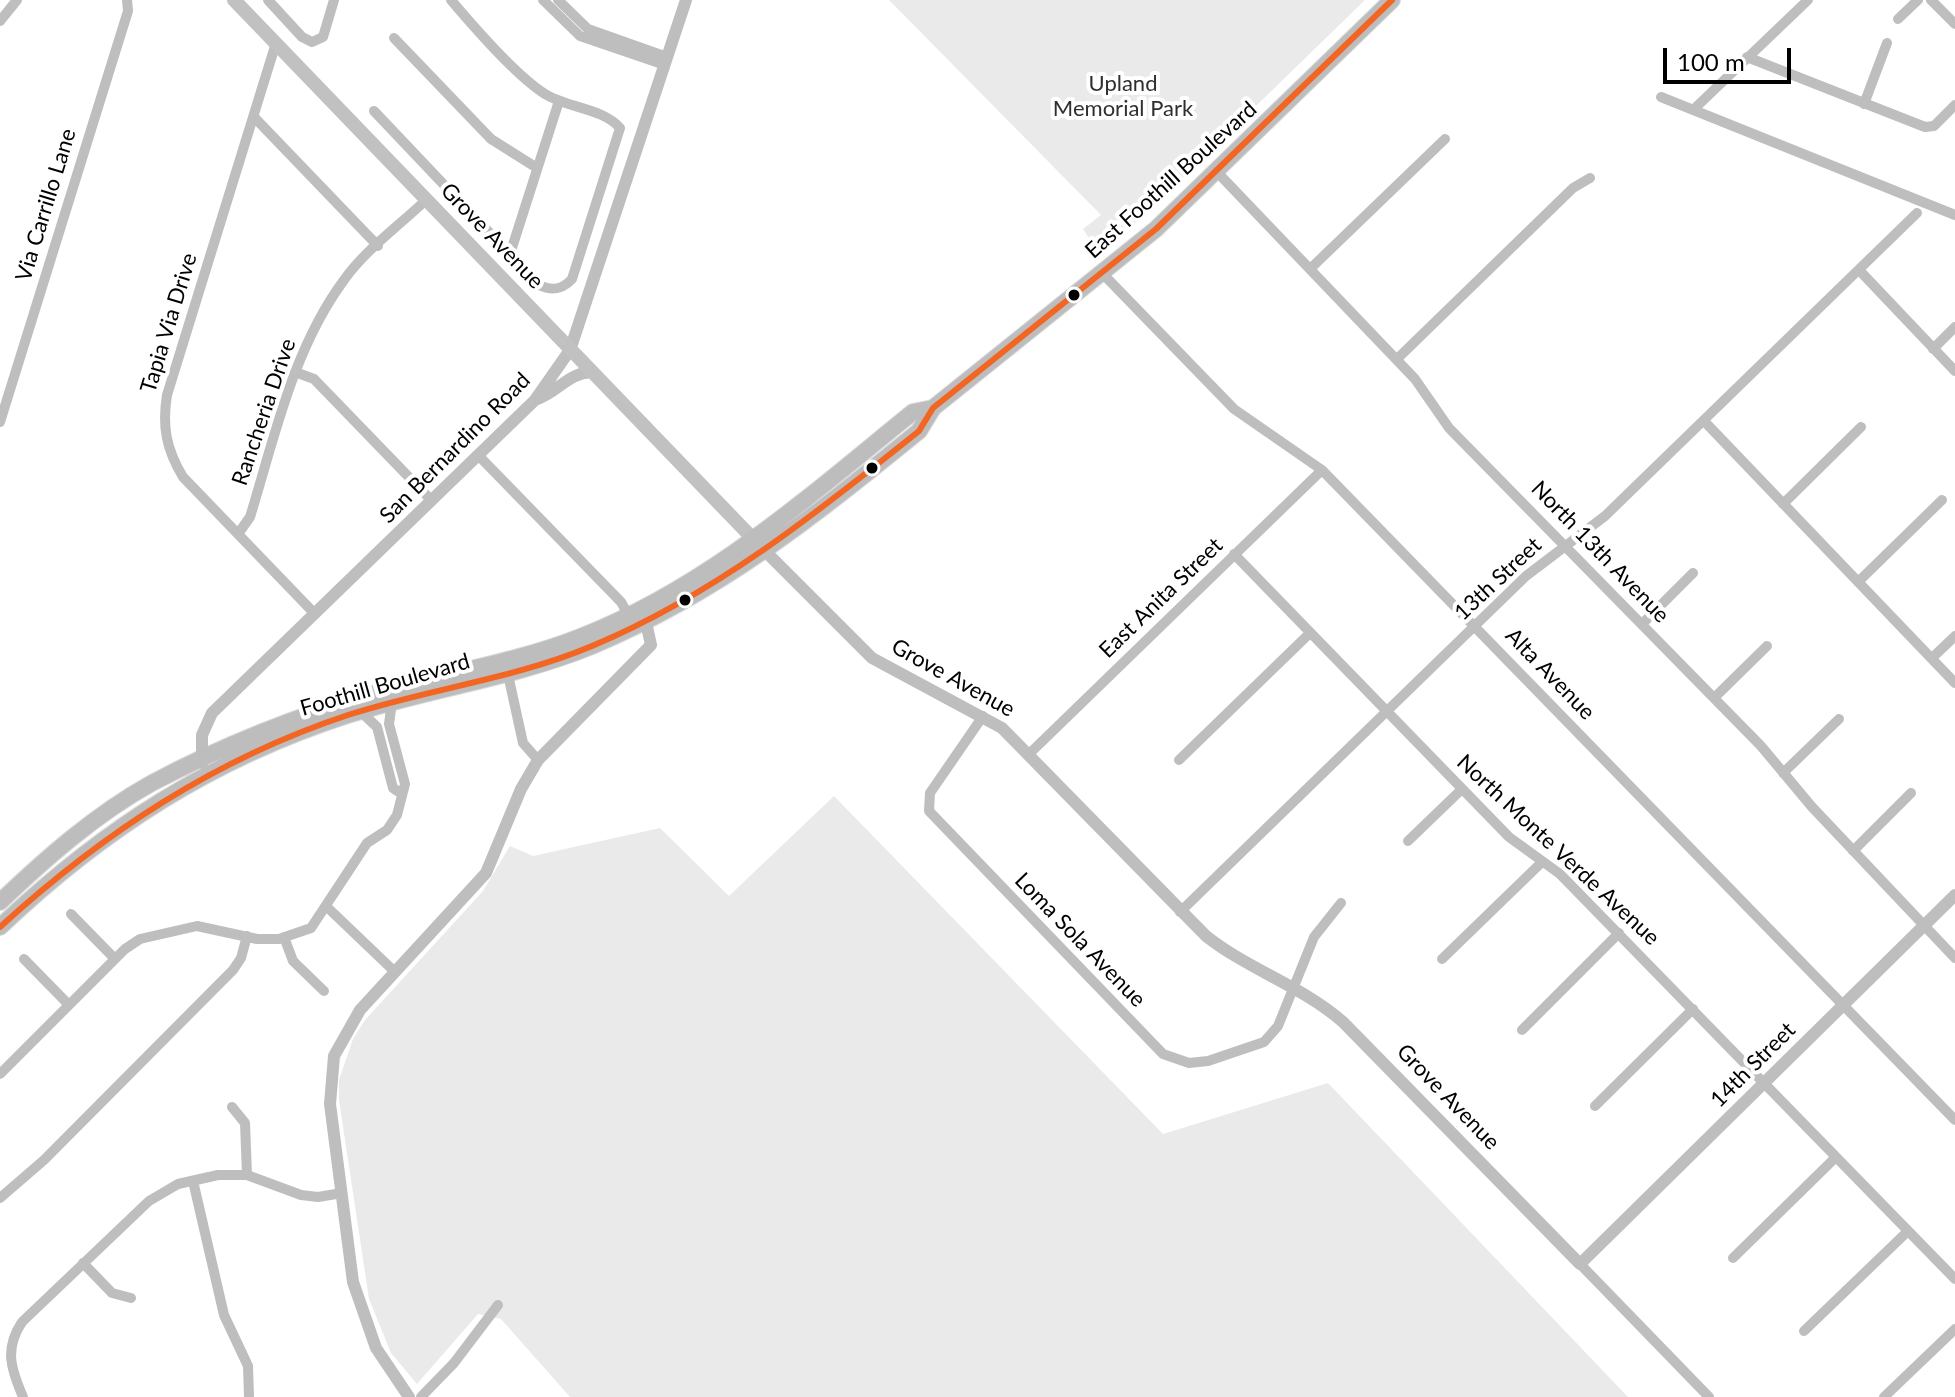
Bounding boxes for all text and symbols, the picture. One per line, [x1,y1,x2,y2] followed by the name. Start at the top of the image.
[1667,32,1795,82] scale bar
[1677,47,1745,76] text: 100 m
[1053,71,1193,122] park label: Upland Memorial Park
[1080,96,1262,264] street label: East Foothill Boulevard
[10,125,82,285] street label: Via Carrillo Lane
[435,178,549,294] street label: Grove Avenue
[135,250,203,396] street label: Tapia Via Drive
[1066,287,1082,303] unlabelled marker
[227,335,301,489] street label: Rancheria Drive
[374,367,536,529] street label: San Bernardino Road
[864,460,880,476] unlabelled marker
[1526,476,1674,628] street label: North 13th Avenue
[1094,532,1228,664] street label: East Anita Street
[1449,532,1547,626] street label: 13th Street
[677,592,693,608] unlabelled marker
[1500,623,1600,725] street label: Alta Avenue
[887,633,1019,723] street label: Grove Avenue
[297,648,473,722] street label: Foothill Boulevard
[1451,749,1665,951] street label: North Monte Verde Avenue
[1009,867,1151,1013] street label: Loma Sola Avenue
[1705,1017,1801,1113] street label: 14th Street
[1391,1039,1505,1155] street label: Grove Avenue

